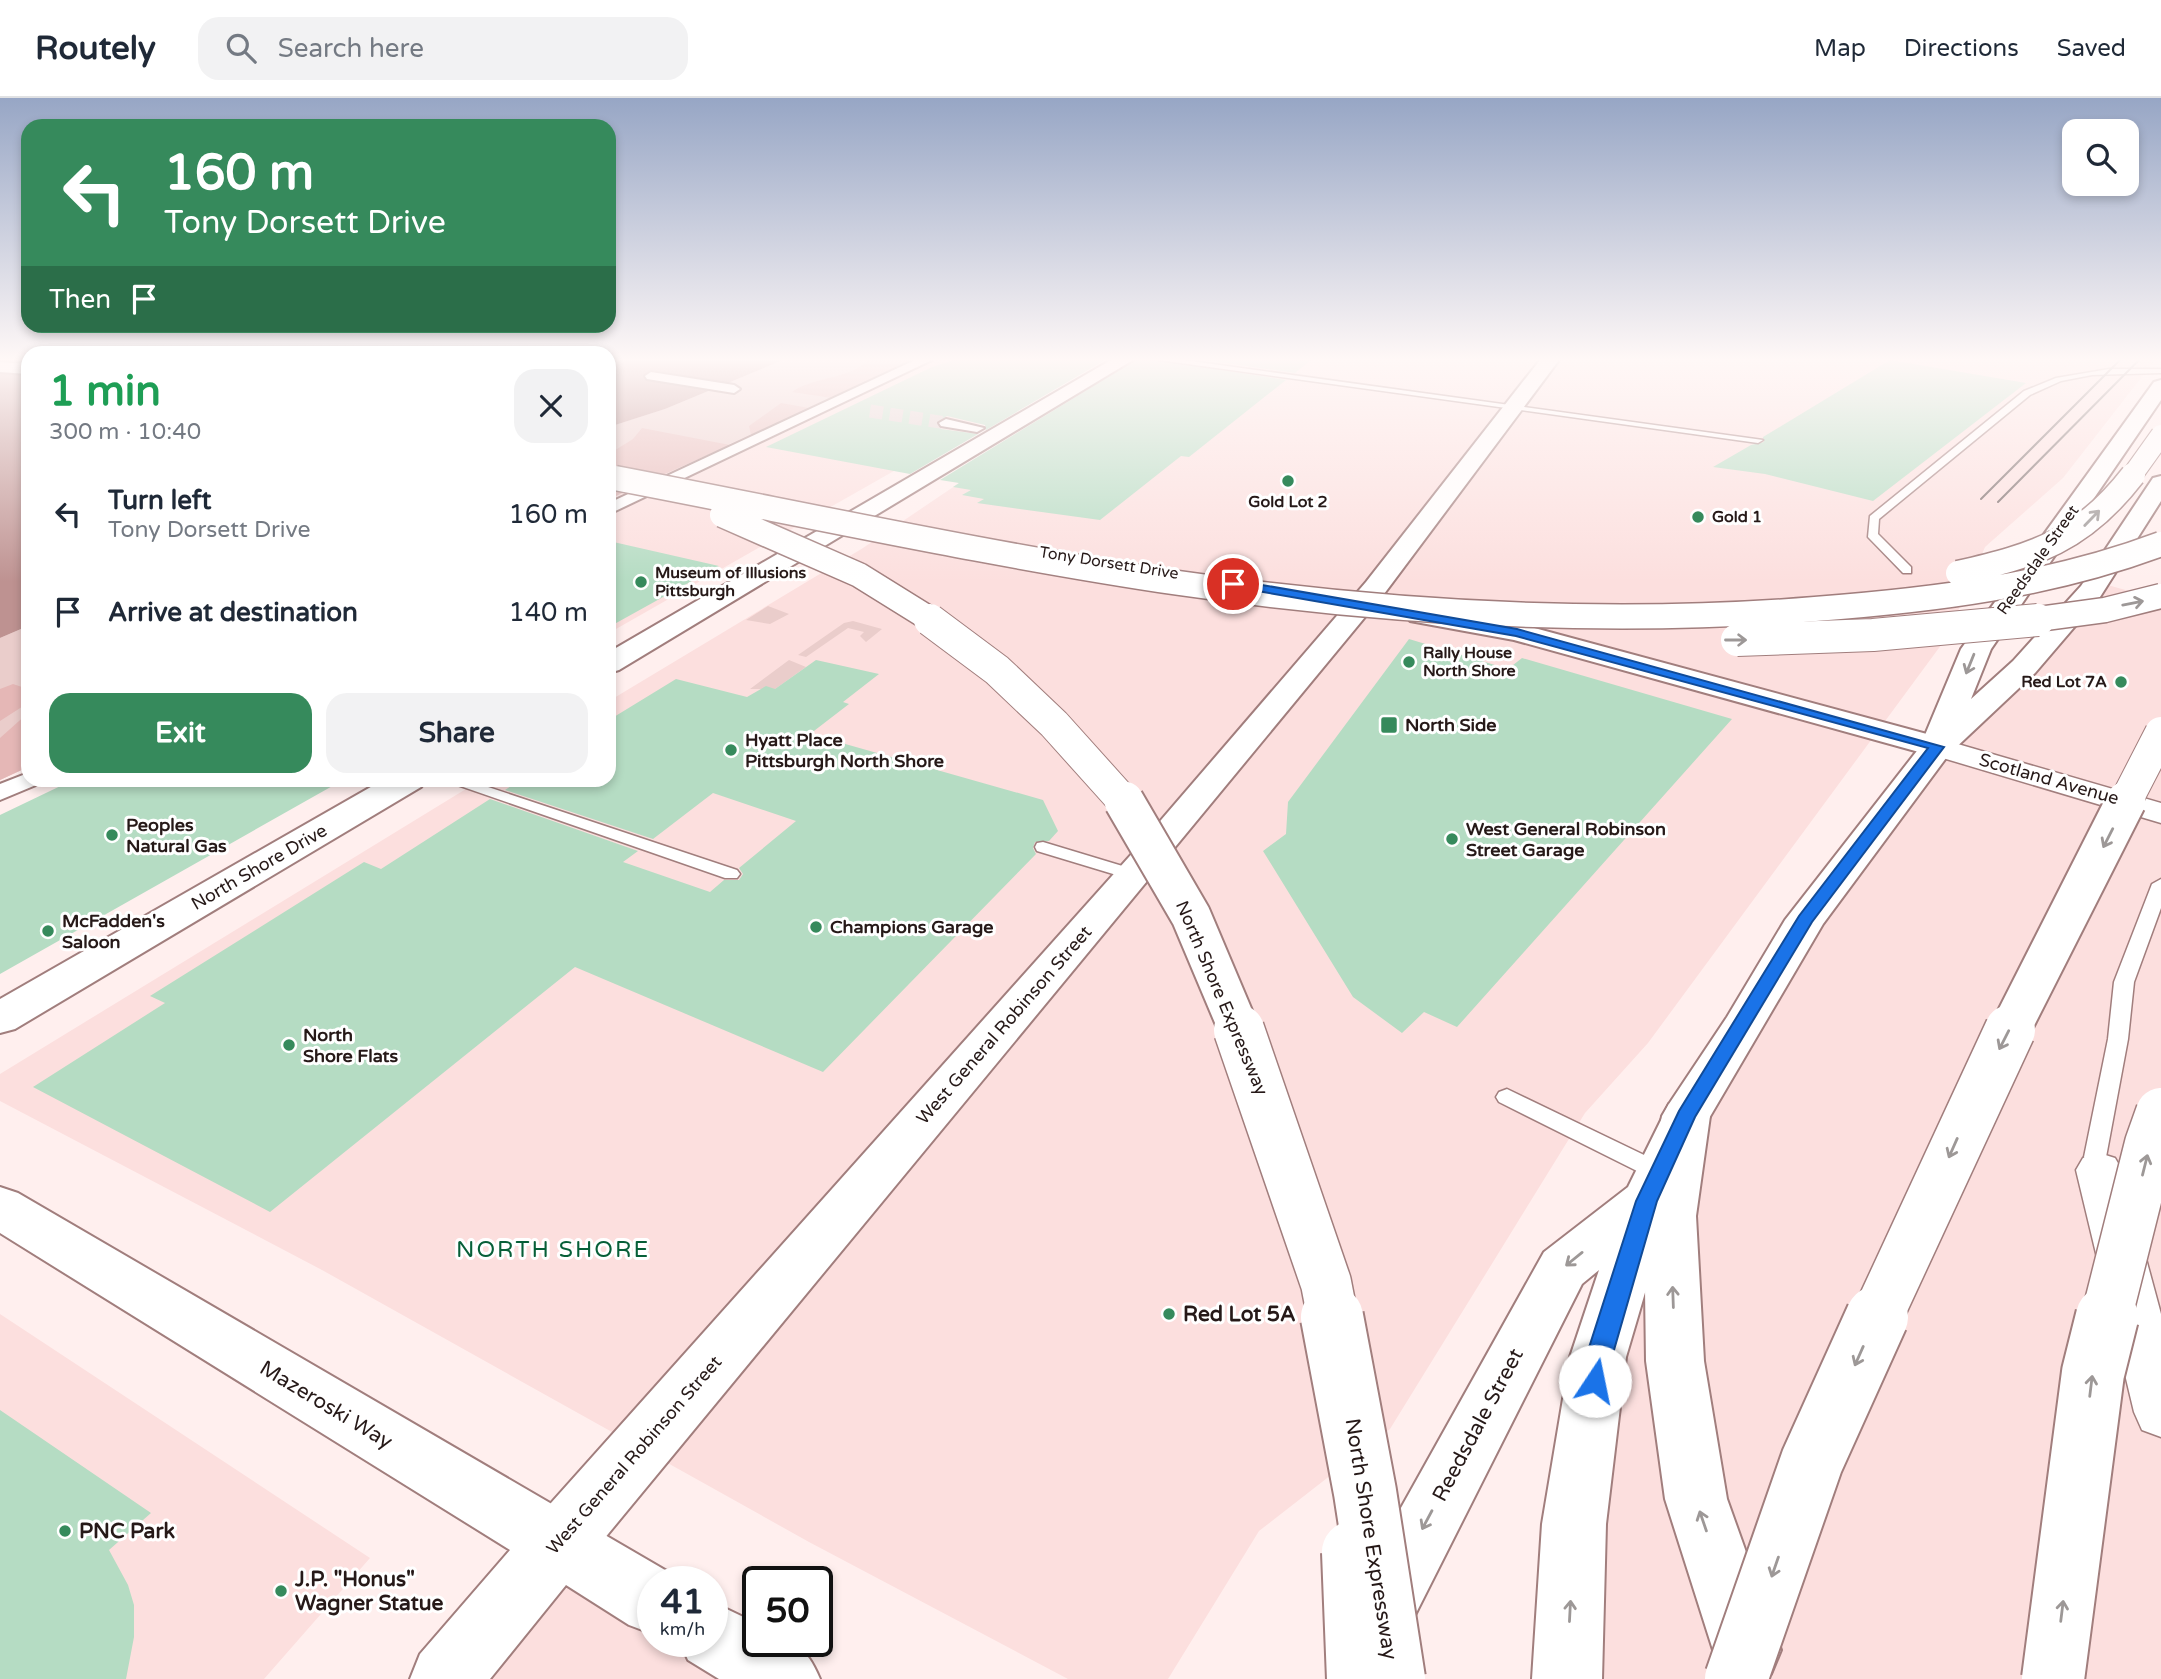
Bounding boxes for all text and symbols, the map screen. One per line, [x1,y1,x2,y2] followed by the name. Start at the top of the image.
[198,17,688,80] search box
[35,29,156,68] text: Routely
[222,29,260,67] icon: search
[278,33,424,64] text: Search here
[1814,34,1866,63] text: Map
[1904,34,2019,63] text: Directions
[2057,34,2126,63] text: Saved
[2062,119,2139,196] map controls
[2062,119,2139,196] button: search
[164,144,314,203] text: 160 m
[49,147,140,238] icon: left
[164,204,446,242] text: Tony Dorsett Drive
[125,280,163,318] icon: arrive
[49,284,111,315] text: Then
[49,366,161,417] text: 1 min
[514,369,588,443] button: close
[49,418,201,446] text: 300 m · 10:40
[1280,473,1296,489] marker: Gold Lot 2
[108,485,211,516] text: Turn left
[1248,492,1328,512] place label: Gold Lot 2
[49,495,87,533] icon: left
[508,499,588,530] text: 160 m
[1993,501,2083,619] street label: Reedsdale Street
[1712,507,1762,527] place label: Gold 1
[1690,509,1706,525] marker: Gold 1
[2084,510,2101,527] one-way arrow
[108,516,311,544] text: Tony Dorsett Drive
[1038,542,1180,584] street label: Tony Dorsett Drive
[1203,554,1263,614] pin
[655,563,806,601] place label: Museum of Illusions Pittsburgh
[1214,565,1252,603] icon: arrive
[633,574,649,590] marker: Museum of Illusions Pittsburgh
[49,593,87,631] icon: arrive
[2121,595,2144,609] one-way arrow
[108,597,358,628] text: Arrive at destination
[508,597,588,628] text: 140 m
[1725,633,1748,647] one-way arrow
[1423,643,1516,681] place label: Rally House North Shore
[1963,653,1976,675] one-way arrow
[1401,654,1417,670] marker: Rally House North Shore
[2021,672,2107,692] place label: Red Lot 7A
[2113,674,2129,690] marker: Red Lot 7A
[49,693,312,773] button: Exit
[326,693,588,773] button: Share
[1405,714,1497,736] place label: North Side
[1379,715,1399,735] marker: North Side
[745,729,944,772] place label: Hyatt Place Pittsburgh North Shore
[723,742,739,758] marker: Hyatt Place Pittsburgh North Shore
[1977,749,2121,809] street label: Scotland Avenue
[126,814,227,857] place label: Peoples Natural Gas
[1466,818,1666,861] place label: West General Robinson Street Garage
[187,819,331,915] street label: North Shore Drive
[104,827,120,843] marker: Peoples Natural Gas
[2100,827,2114,848] one-way arrow
[1444,831,1460,847] marker: West General Robinson Street Garage
[1171,897,1273,1099] street label: North Shore Expressway
[62,910,165,953] place label: McFadden's Saloon
[830,916,993,938] place label: Champions Garage
[808,919,824,935] marker: Champions Garage
[912,921,1096,1129] street label: West General Robinson Street
[40,923,56,939] marker: McFadden's Saloon
[303,1024,398,1067] place label: North Shore Flats
[1997,1029,2011,1050] one-way arrow
[281,1037,297,1053] marker: North Shore Flats
[1946,1137,1959,1159] one-way arrow
[2139,1154,2152,1177] one-way arrow
[456,1236,650,1264] district label: NORTH SHORE
[1566,1251,1584,1267] one-way arrow
[1666,1285,1679,1308] one-way arrow
[1183,1302,1296,1327] place label: Red Lot 5A
[1161,1306,1177,1322] marker: Red Lot 5A
[1427,1344,1529,1506] street label: Reedsdale Street
[1558,1344,1632,1418] position arrow
[1852,1345,1865,1366] one-way arrow
[542,1351,726,1559] street label: West General Robinson Street
[255,1356,397,1454] street label: Mazeroski Way
[2085,1375,2098,1398] one-way arrow
[1340,1416,1402,1662] street label: North Shore Expressway
[1420,1509,1434,1530] one-way arrow
[1696,1511,1708,1533] one-way arrow
[79,1519,175,1544] place label: PNC Park
[57,1523,73,1539] marker: PNC Park
[1768,1556,1781,1578] one-way arrow
[742,1566,833,1657] speed limit sign: 50
[294,1567,443,1616] place label: J.P. "Honus" Wagner Statue
[661,1581,704,1623] text: 41
[273,1583,289,1599] marker: J.P. "Honus" Wagner Statue
[1564,1600,1577,1623] one-way arrow
[2055,1600,2068,1623] one-way arrow
[660,1618,705,1640] text: km/h

